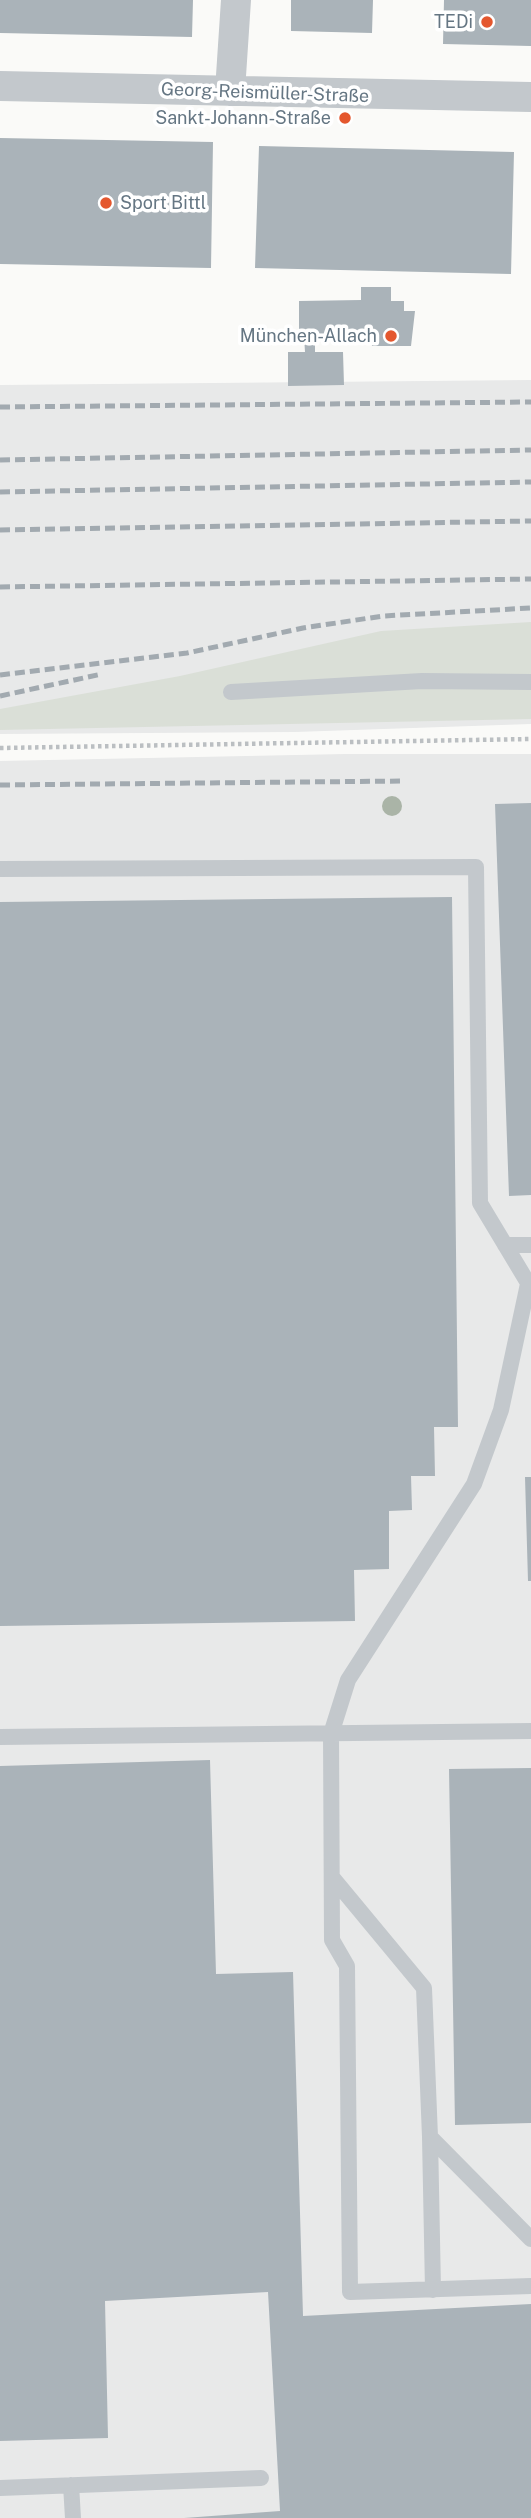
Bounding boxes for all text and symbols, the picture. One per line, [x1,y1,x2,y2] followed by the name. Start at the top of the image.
[434,11,473,33] place label: TEDi
[479,14,495,30] marker: TEDi
[160,79,370,107] street label: Georg-Reismüller-Straße
[155,107,331,129] place label: Sankt-Johann-Straße
[337,110,353,126] marker: Sankt-Johann-Straße
[120,192,206,214] place label: Sport Bittl
[98,195,114,211] marker: Sport Bittl
[240,325,377,347] place label: München-Allach
[383,328,399,344] marker: München-Allach

